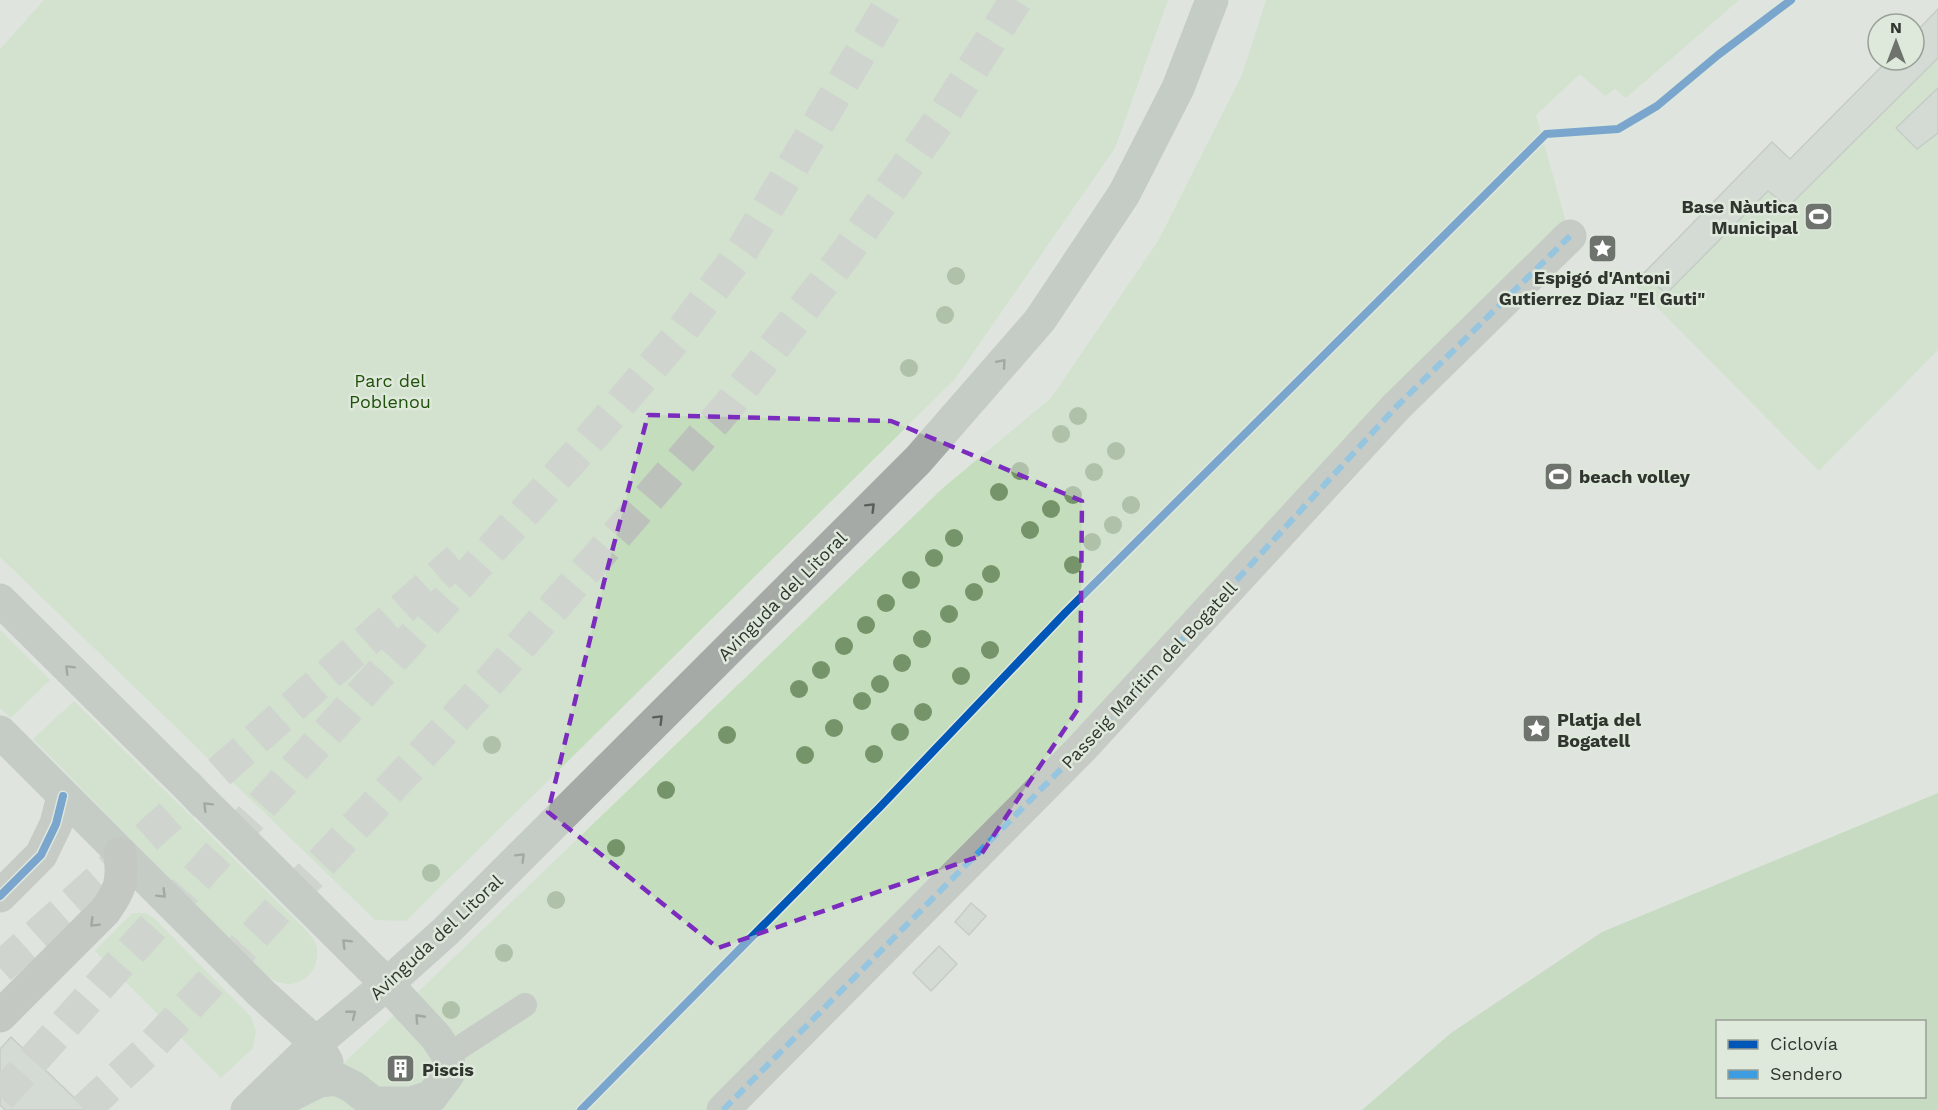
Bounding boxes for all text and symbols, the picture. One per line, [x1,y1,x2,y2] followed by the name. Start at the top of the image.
[1866,12,1926,72] north arrow
[1890,18,1902,37] text: N
[1682,196,1799,238] place label: Base Nàutica Municipal
[1803,200,1835,232] sports icon: Base Nàutica Municipal
[1586,232,1618,264] place icon: Espigó d'Antoni Gutierrez Diaz "El Guti"
[1499,267,1705,309] place label: Espigó d'Antoni Gutierrez Diaz "El Guti"
[995,359,1006,370] one-way arrow
[349,370,431,412] park label: Parc del Poblenou
[1542,460,1574,492] sports icon: beach volley
[1579,466,1691,487] place label: beach volley
[863,503,874,514] one-way arrow
[713,527,851,665] street label: Avinguda del Litoral
[1057,577,1242,773] street label: Passeig Marítim del Bogatell
[65,665,76,676] one-way arrow
[1557,709,1641,751] place label: Platja del Bogatell
[1520,713,1552,745] place icon: Platja del Bogatell
[651,715,662,726] one-way arrow
[204,802,215,813] one-way arrow
[513,853,524,864] one-way arrow
[365,870,507,1004] street label: Avinguda del Litoral
[154,887,165,898] one-way arrow
[90,916,101,927] one-way arrow
[342,939,352,950] one-way arrow
[345,1010,356,1021] one-way arrow
[416,1014,427,1025] one-way arrow
[1716,1020,1926,1098] legend
[1770,1033,1838,1054] text: Ciclovía
[385,1053,417,1085] building icon: Piscis
[422,1059,474,1080] place label: Piscis
[1770,1063,1843,1084] text: Sendero

